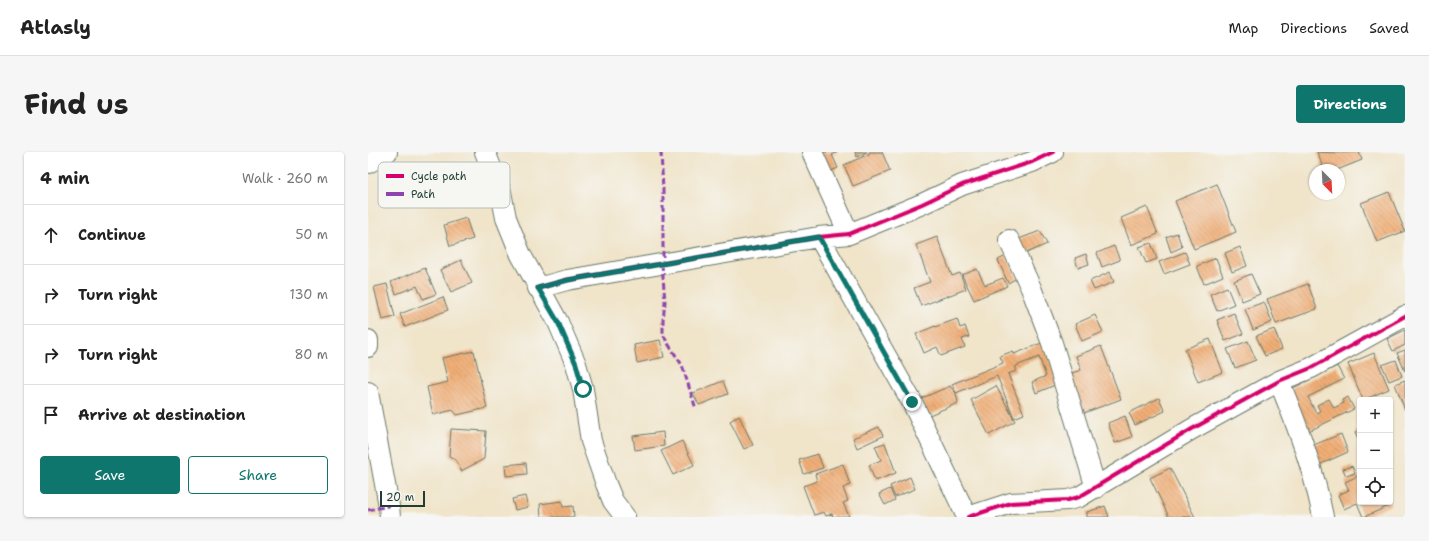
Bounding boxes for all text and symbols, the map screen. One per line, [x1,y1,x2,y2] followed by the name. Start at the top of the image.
[20,15,91,40] text: Atlasly
[1229,19,1259,37] text: Map
[1281,19,1347,37] text: Directions
[1369,19,1409,37] text: Saved
[24,85,129,123] text: Find us
[1296,85,1405,123] button: Directions
[378,162,510,208] legend
[1309,164,1345,200] north arrow
[40,167,90,189] text: 4 min
[411,169,467,184] text: Cycle path
[242,170,328,187] text: Walk · 260 m
[411,187,435,202] text: Path
[40,224,62,246] icon: ahead
[78,225,146,245] text: Continue
[295,226,328,243] text: 50 m
[40,284,62,306] icon: right
[78,285,158,305] text: Turn right
[290,286,328,303] text: 130 m
[40,344,62,366] icon: right
[78,345,158,365] text: Turn right
[294,346,328,363] text: 80 m
[574,380,592,398] route start
[903,393,921,411] route end
[1357,397,1393,505] map controls
[1357,397,1393,433] button: +
[40,404,62,426] icon: arrive
[78,405,246,425] text: Arrive at destination
[1357,433,1393,469] button: −
[40,456,180,494] button: Save
[188,456,328,494] button: Share
[1357,469,1393,505] button: locate
[380,489,425,508] scale bar
[386,490,414,505] text: 20 m

